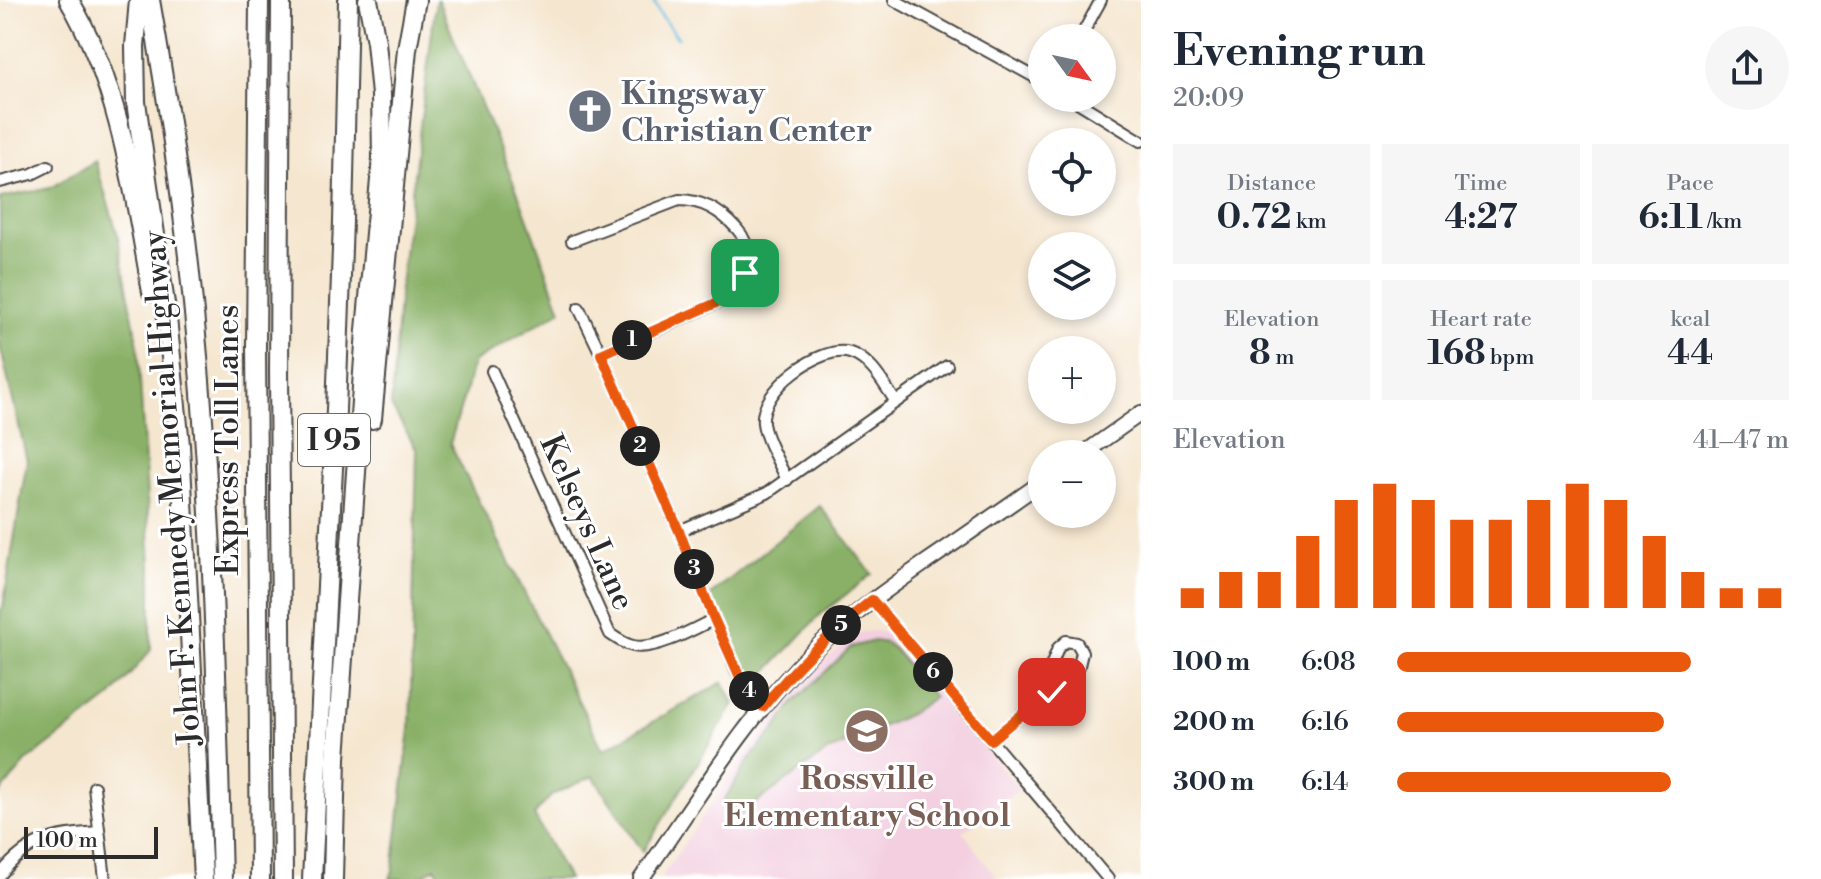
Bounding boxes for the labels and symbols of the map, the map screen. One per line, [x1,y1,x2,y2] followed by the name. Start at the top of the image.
[1028,24,1116,112] north arrow
[621,74,873,151] place label: Kingsway Christian Center
[566,87,614,135] church icon: Kingsway Christian Center
[134,229,210,748] street label: John F. Kennedy Memorial Highway
[711,239,779,307] pin
[208,305,248,575] street label: Express Toll Lanes
[612,320,652,360] pin: 1
[298,414,370,466] road number: I 95
[620,426,660,466] pin: 2
[531,429,644,616] street label: Kelseys Lane
[674,549,714,589] pin: 3
[821,605,861,645] pin: 5
[913,652,953,692] pin: 6
[1018,658,1086,726] pin
[729,671,769,711] pin: 4
[843,707,891,755] school or university icon: Rossville Elementary School
[724,759,1011,836] place label: Rossville Elementary School
[24,823,158,859] scale bar

